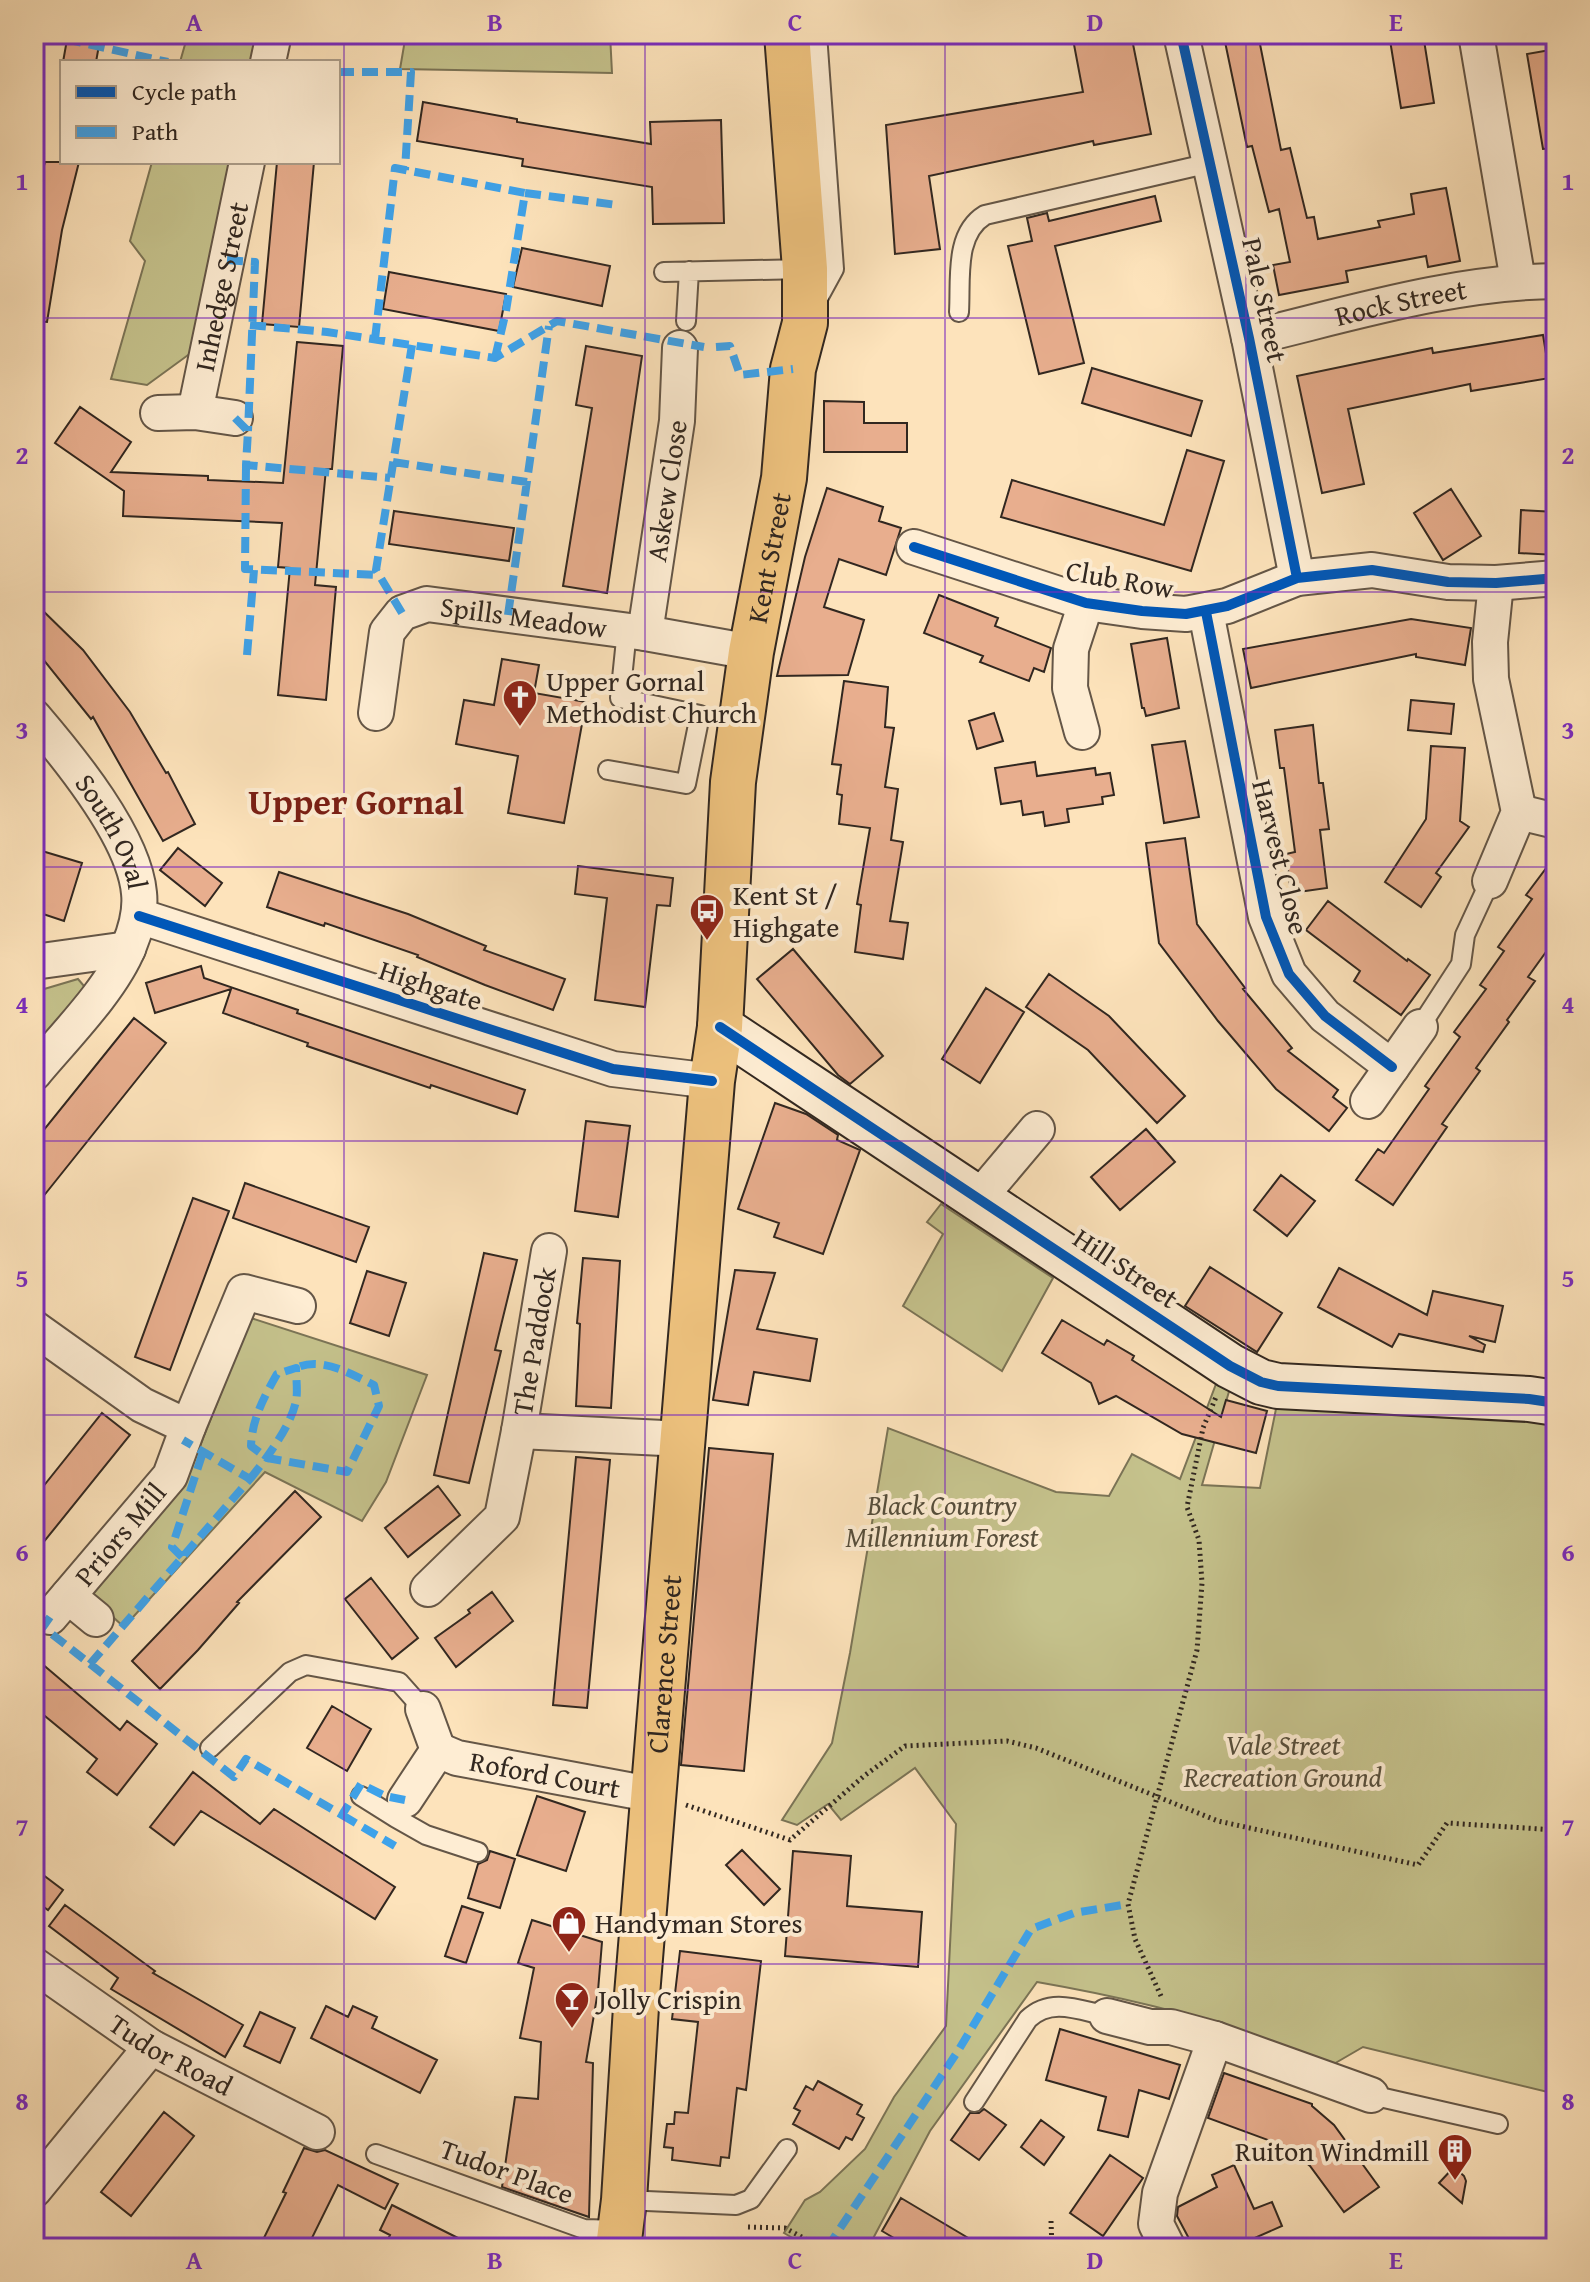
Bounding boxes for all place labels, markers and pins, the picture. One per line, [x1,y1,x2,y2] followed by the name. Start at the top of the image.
[546,660,757,733] place label: Upper Gornal Methodist Church
[501,678,539,728] church icon: Upper Gornal Methodist Church
[733,874,839,947] place label: Kent St / Highgate
[688,892,726,942] bus stop icon: Kent St / Highgate
[595,1902,803,1943] place label: Handyman Stores
[550,1904,588,1954] shop icon: Handyman Stores
[595,1978,742,2019] place label: Jolly Crispin
[553,1980,591,2030] bar icon: Jolly Crispin
[1235,2130,1429,2171] place label: Ruiton Windmill
[1436,2132,1474,2182] building icon: Ruiton Windmill

